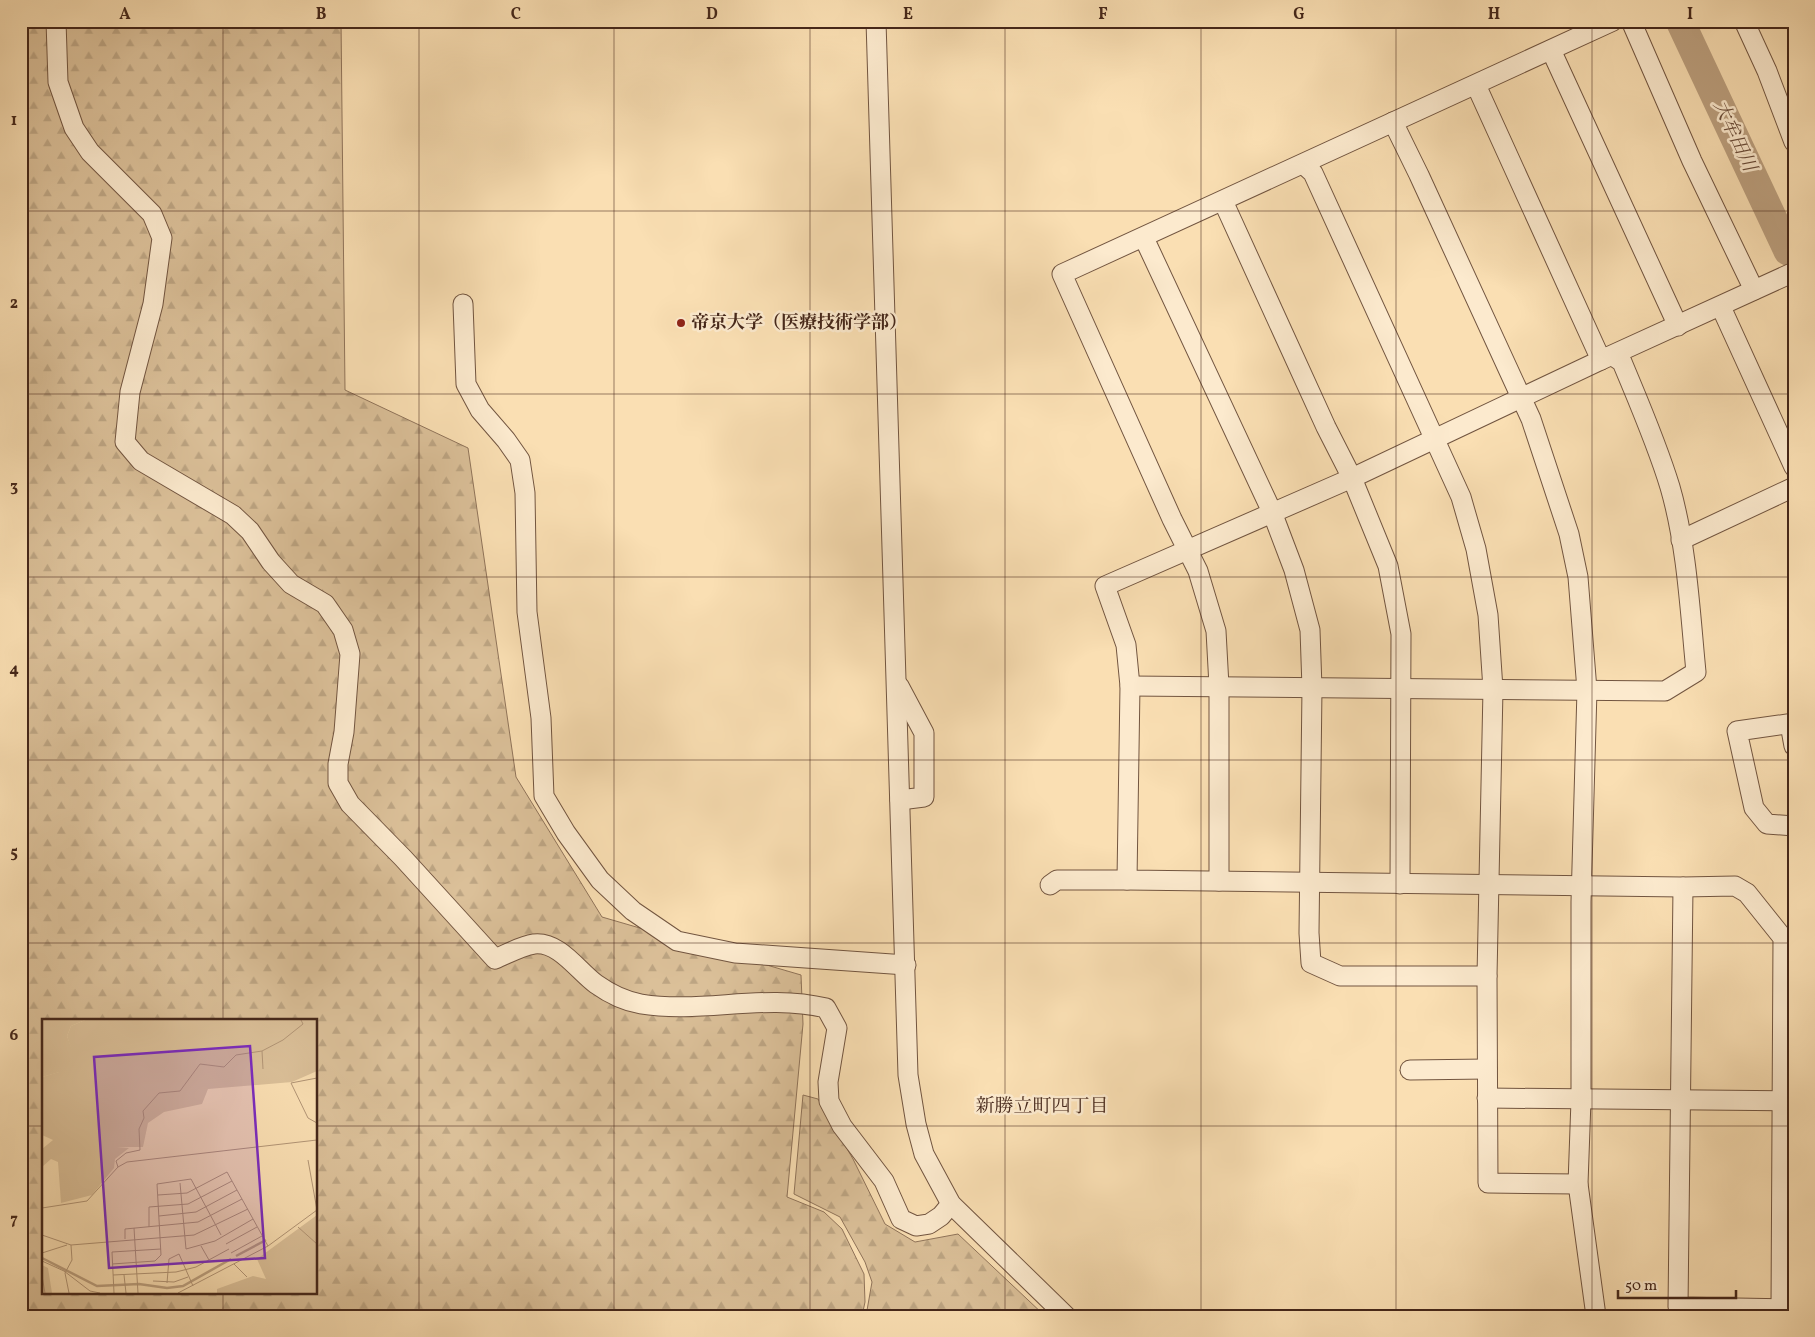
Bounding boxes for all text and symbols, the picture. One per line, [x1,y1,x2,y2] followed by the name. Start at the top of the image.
[119,4,131,26] text: A
[316,4,327,26] text: B
[511,4,521,26] text: C
[706,4,718,26] text: D
[903,4,913,26] text: E
[1098,4,1108,26] text: F
[1293,4,1305,26] text: G
[1488,4,1500,26] text: H
[1687,4,1693,26] text: I
[1706,96,1763,178] water label: 大牟田川
[11,110,17,132] text: 1
[10,293,18,315] text: 2
[691,311,907,336] place label: 帝京大学（医療技術学部）
[675,317,687,329] marker: 帝京大学（医療技術学部）
[10,476,18,498] text: 3
[9,659,19,681] text: 4
[10,842,18,864] text: 5
[42,1019,318,1294] inset map
[10,1025,19,1047] text: 6
[975,1094,1109,1120] district label: 新勝立町四丁目
[10,1209,18,1231] text: 7
[1618,1267,1735,1299] scale bar
[1625,1276,1657,1297] text: 50 m

